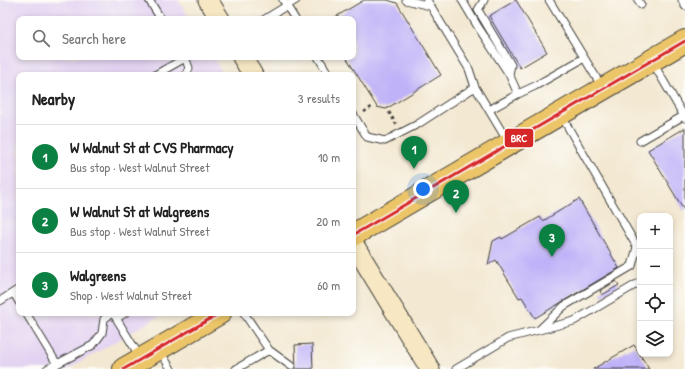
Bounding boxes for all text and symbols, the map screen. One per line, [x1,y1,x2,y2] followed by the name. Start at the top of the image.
[16,16,356,60] search box
[30,27,52,49] icon: search
[62,28,126,49] text: Search here
[32,87,75,110] text: Nearby
[298,89,340,107] text: 3 results
[504,128,534,148] line badge: BRC
[511,131,527,145] text: BRC
[401,136,427,169] pin: 1
[70,137,234,158] text: W Walnut St at CVS Pharmacy
[43,148,47,166] text: 1
[318,148,340,166] text: 10 m
[70,158,210,176] text: Bus stop · West Walnut Street
[413,179,433,199] your location
[443,180,469,213] pin: 2
[70,201,209,222] text: W Walnut St at Walgreens
[42,212,48,230] text: 2
[316,212,340,230] text: 20 m
[637,213,673,357] map controls
[637,213,673,249] button: +
[70,222,210,240] text: Bus stop · West Walnut Street
[539,224,565,257] pin: 3
[637,249,673,285] button: −
[70,265,126,286] text: Walgreens
[42,276,48,294] text: 3
[317,276,340,294] text: 60 m
[637,285,673,321] button: locate
[70,286,192,304] text: Shop · West Walnut Street
[637,321,673,357] button: layers

